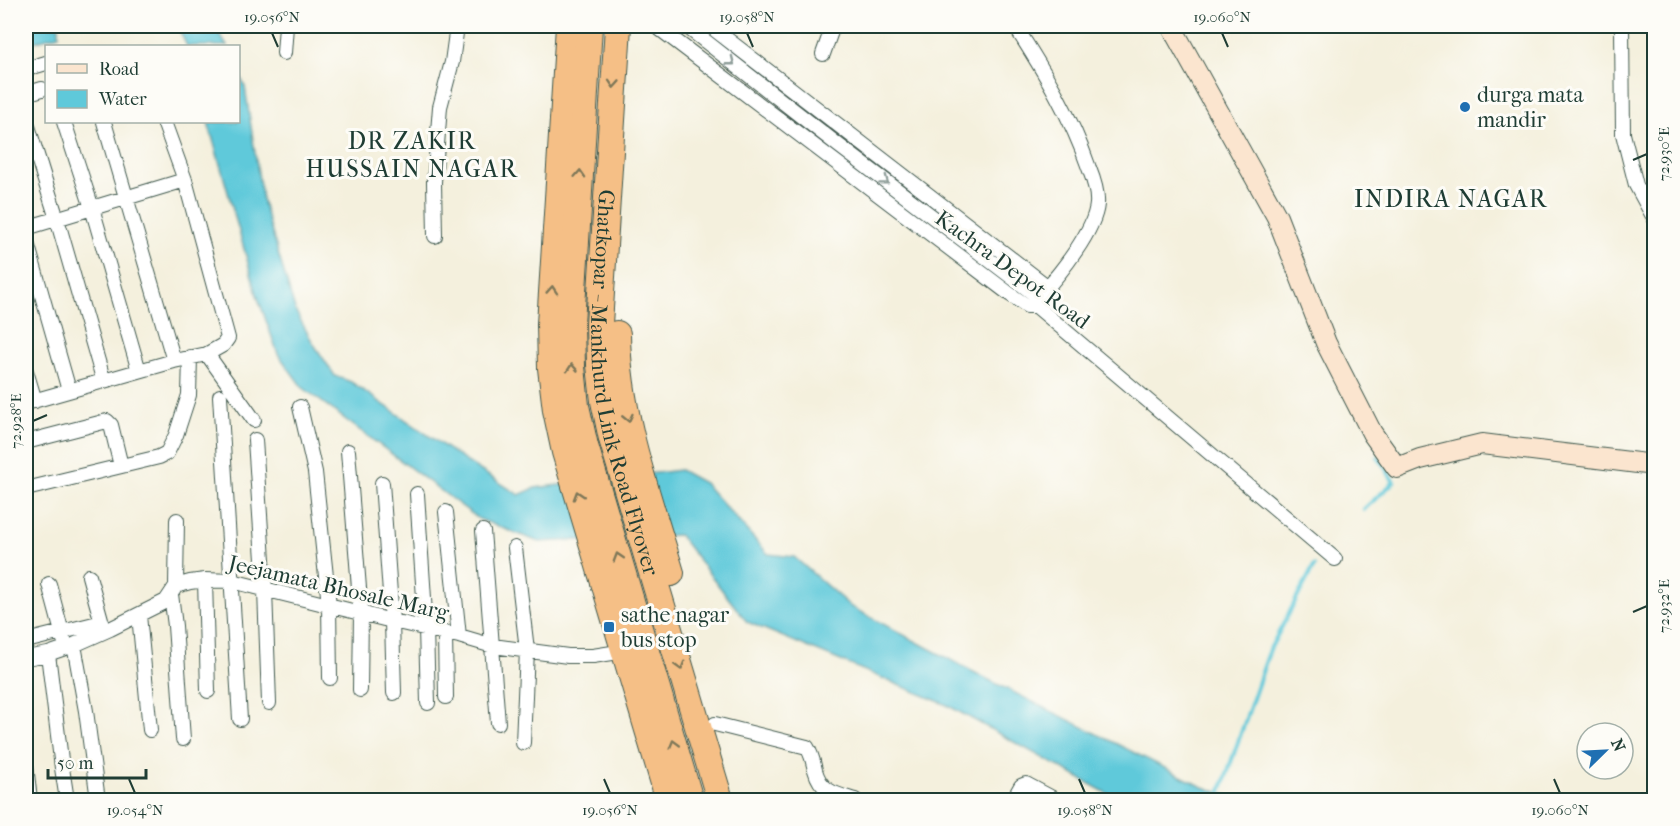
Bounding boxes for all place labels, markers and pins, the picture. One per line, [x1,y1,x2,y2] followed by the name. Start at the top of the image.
[1477,82,1585,133] place label: durga mata mandir
[1458,100,1472,114] marker: durga mata mandir
[620,602,730,653] place label: sathe nagar bus stop
[602,620,616,634] marker: sathe nagar bus stop

